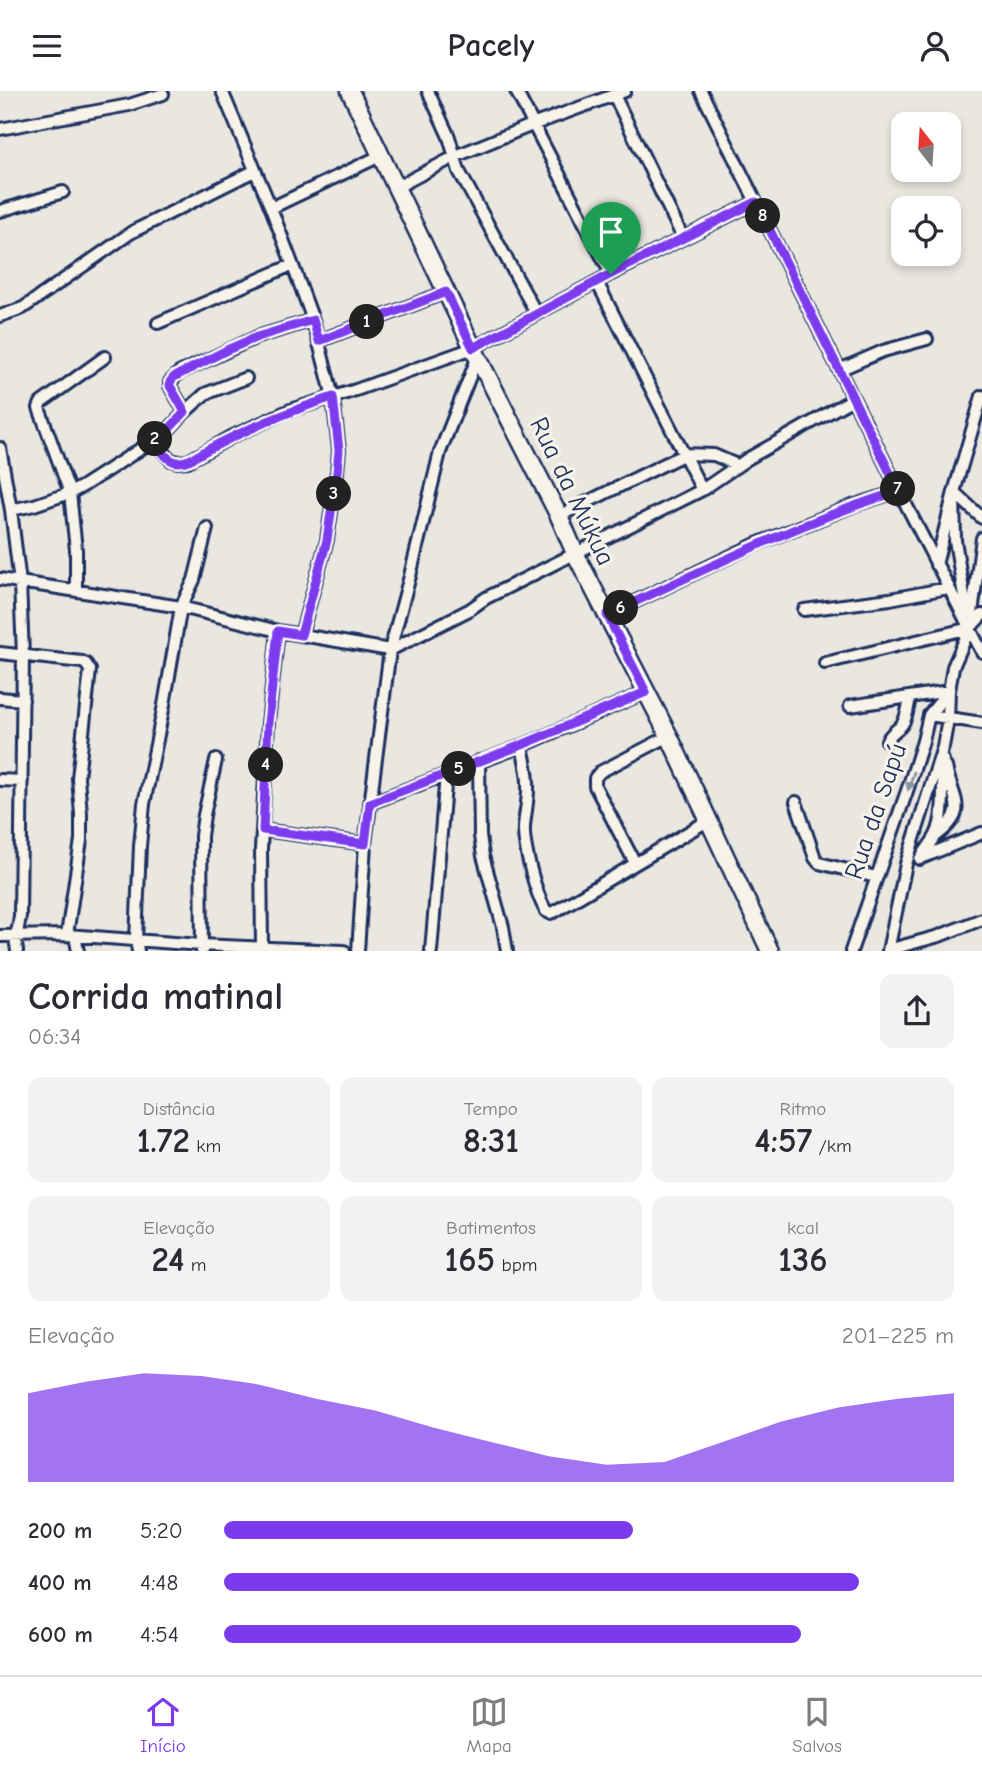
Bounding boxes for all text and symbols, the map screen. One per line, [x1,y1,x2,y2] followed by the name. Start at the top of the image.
[28,27,66,65] icon: menu
[448,27,534,64] text: Pacely
[916,27,954,65] icon: person
[891,112,961,182] north arrow
[891,112,961,266] map controls
[891,196,961,266] button: locate
[746,199,780,233] pin: 8
[581,202,641,274] pin
[758,204,767,226] text: 8
[592,213,630,251] icon: arrive
[350,305,384,339] pin: 1
[363,310,370,332] text: 1
[523,412,621,570] street label: Rua da Múkua
[138,421,172,457] pin: 2
[150,427,159,449] text: 2
[880,471,916,507] pin: 7
[316,477,352,511] pin: 3
[893,477,902,499] text: 7
[329,482,338,504] text: 3
[604,591,638,625] pin: 6
[616,596,625,618] text: 6
[839,739,913,883] street label: Rua da Sapú
[248,747,284,783] pin: 4
[442,751,476,787] pin: 5
[261,753,270,775] text: 4
[453,757,464,779] text: 5
[905,770,915,791] one-way arrow
[880,974,954,1048] button: share
[28,975,283,1019] text: Corrida matinal
[28,1023,81,1050] text: 06:34
[143,1098,215,1120] text: Distância
[464,1098,518,1120] text: Tempo
[780,1098,826,1120] text: Ritmo
[137,1120,190,1161] text: 1.72
[463,1120,519,1161] text: 8:31
[754,1120,812,1161] text: 4:57
[190,1135,221,1157] text: km
[812,1135,852,1157] text: /km
[143,1217,215,1239] text: Elevação
[446,1217,536,1239] text: Batimentos
[787,1217,819,1239] text: kcal
[152,1239,184,1280] text: 24
[445,1239,495,1280] text: 165
[778,1239,828,1280] text: 136
[184,1254,206,1276] text: m
[495,1254,537,1276] text: bpm
[28,1322,115,1349] text: Elevação
[842,1322,954,1349] text: 201–225 m
[28,1517,92,1544] text: 200 m
[140,1517,183,1544] text: 5:20
[28,1569,92,1596] text: 400 m
[140,1569,178,1596] text: 4:48
[28,1621,93,1648] text: 600 m
[140,1621,179,1648] text: 4:54
[140,1693,186,1757] tab: Início
[466,1693,512,1757] tab: Mapa
[792,1693,842,1757] tab: Salvos

